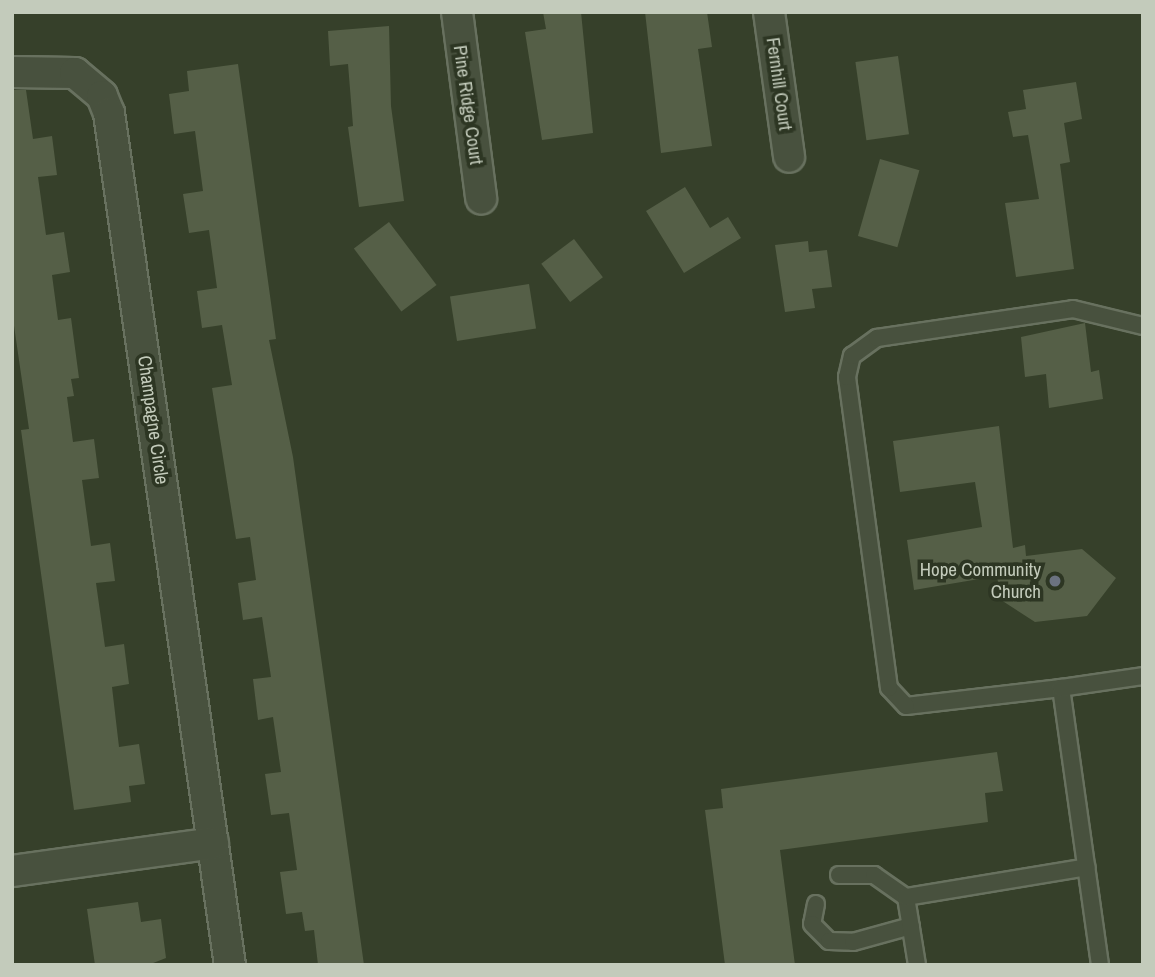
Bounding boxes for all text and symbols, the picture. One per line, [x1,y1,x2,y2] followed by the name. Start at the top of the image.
[761,36,797,132] street label: Fernhill Court
[448,44,488,166] street label: Pine Ridge Court
[133,354,173,486] street label: Champagne Circle
[920,559,1041,603] place label: Hope Community Church
[1047,573,1063,589] marker: Hope Community Church

